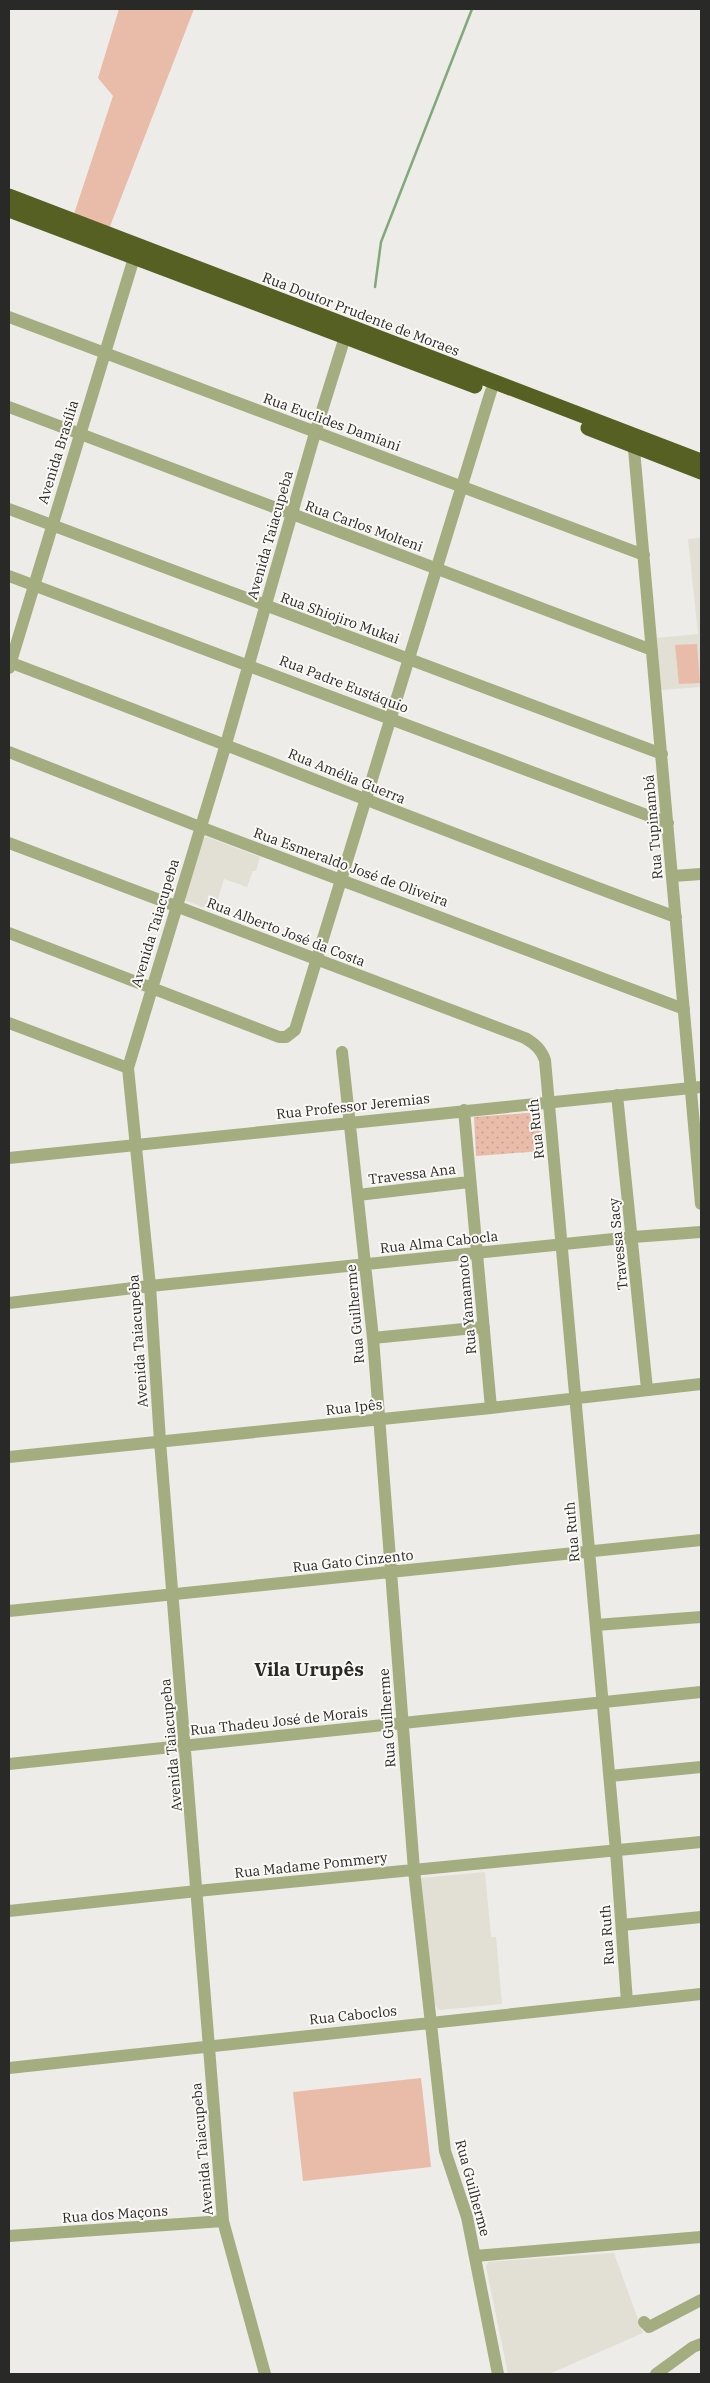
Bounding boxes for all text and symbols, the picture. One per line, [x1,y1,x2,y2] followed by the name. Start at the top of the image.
[260,268,462,360] street label: Rua Doutor Prudente de Moraes
[261,389,403,455] street label: Rua Euclides Damiani
[34,398,82,506] street label: Avenida Brasília
[243,468,297,602] street label: Avenida Taiacupeba
[303,496,425,556] street label: Rua Carlos Molteni
[278,588,402,648] street label: Rua Shiojiro Mukai
[277,651,411,717] street label: Rua Padre Eustáquio
[286,744,409,808] street label: Rua Amélia Guerra
[639,773,667,880] street label: Rua Tupinambá
[251,823,451,911] street label: Rua Esmeraldo José de Oliveira
[127,856,183,989] street label: Avenida Taiacupeba
[204,893,368,971] street label: Rua Alberto José da Costa
[275,1089,431,1123] street label: Rua Professor Jeremias
[524,1098,548,1160] street label: Rua Ruth
[367,1160,457,1188] street label: Travessa Ana
[604,1197,632,1291] street label: Travessa Sacy
[379,1227,499,1257] street label: Rua Alma Cabocla
[454,1255,480,1355] street label: Rua Yamamoto
[342,1264,368,1364] street label: Rua Guilherme
[124,1273,152,1408] street label: Avenida Taiacupeba
[325,1395,383,1419] street label: Rua Ipês
[560,1501,584,1563] street label: Rua Ruth
[292,1546,414,1576] street label: Rua Gato Cinzento
[254,1657,364,1681] district label: Vila Urupês
[375,1668,399,1768] street label: Rua Guilherme
[156,1677,186,1812] street label: Avenida Taiacupeba
[189,1703,369,1739] street label: Rua Thadeu José de Morais
[234,1848,389,1882] street label: Rua Madame Pommery
[596,1904,618,1966] street label: Rua Ruth
[308,2001,398,2029] street label: Rua Caboclos
[187,2081,217,2216] street label: Avenida Taiacupeba
[451,2138,495,2238] street label: Rua Guilherme
[62,2201,169,2227] street label: Rua dos Maçons

